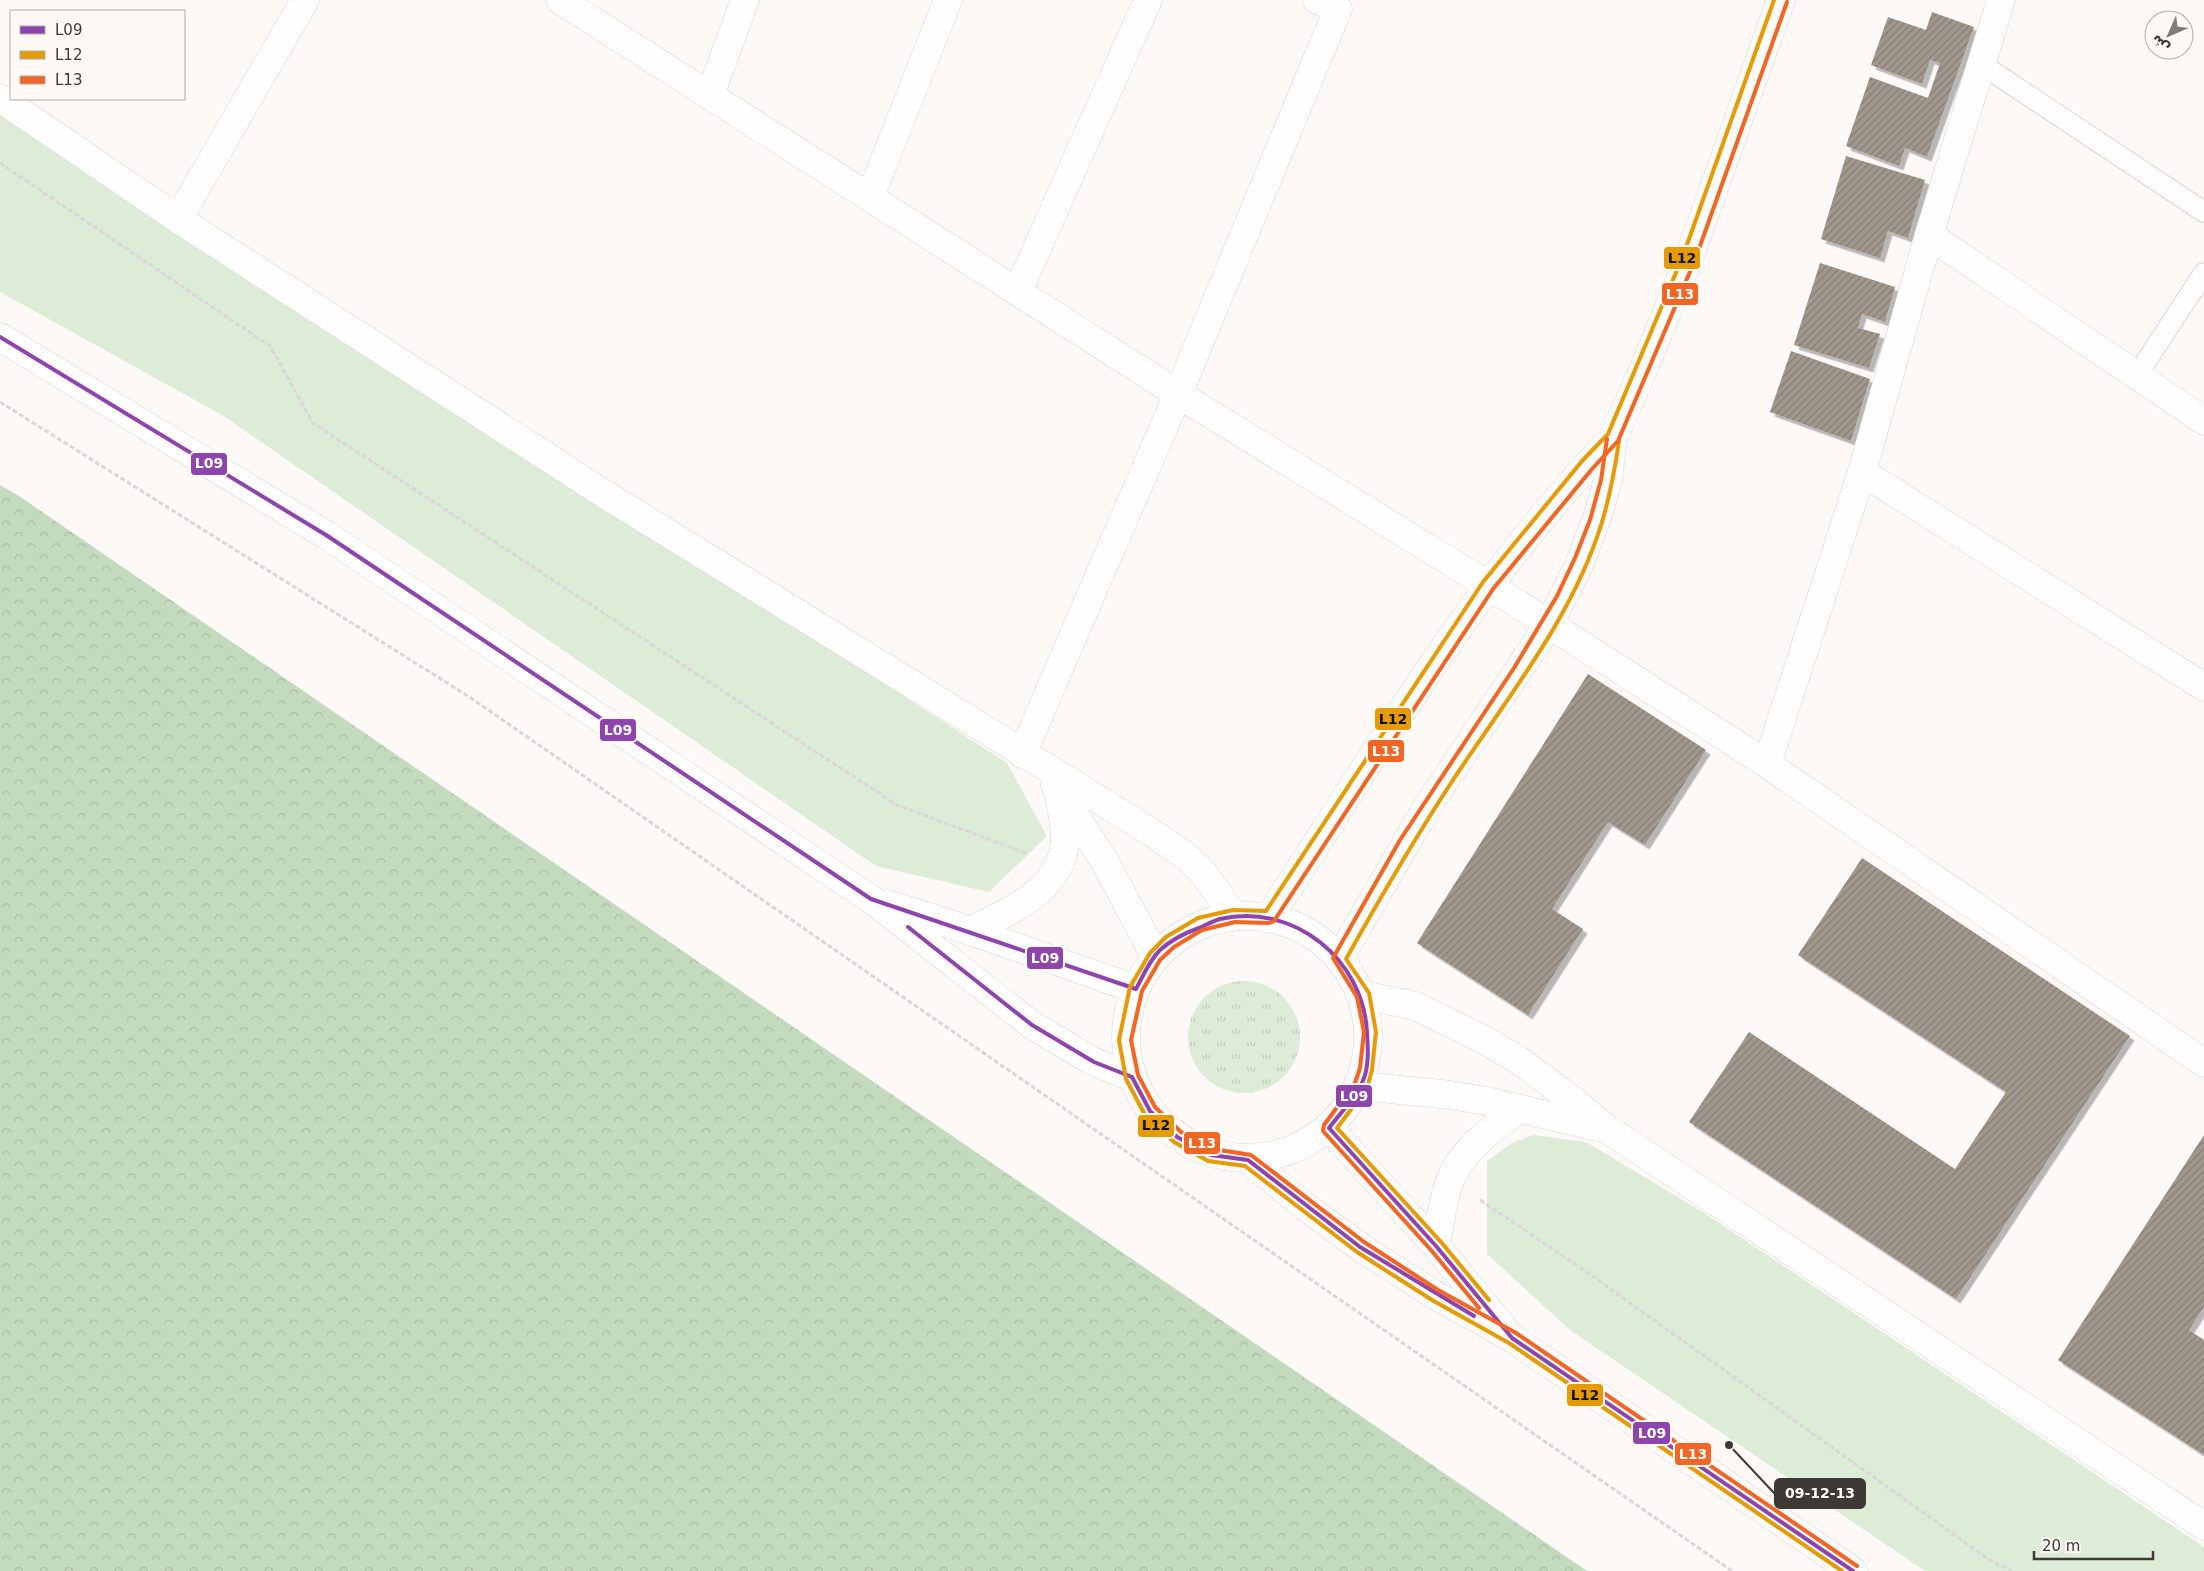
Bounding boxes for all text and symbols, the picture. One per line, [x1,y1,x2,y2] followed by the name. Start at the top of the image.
[10,10,185,100] legend
[2144,10,2194,60] north arrow
[55,21,82,39] text: L09
[2147,32,2172,57] text: ش
[55,46,82,64] text: L12
[55,71,82,89] text: L13
[1663,246,1701,270] line badge: L12
[1668,250,1696,266] text: L12
[1661,282,1699,306] line badge: L13
[1666,286,1694,302] text: L13
[190,452,228,476] line badge: L09
[195,455,223,471] text: L09
[1374,707,1412,731] line badge: L12
[1379,711,1407,727] text: L12
[599,718,637,742] line badge: L09
[604,722,632,738] text: L09
[1367,739,1405,763] line badge: L13
[1372,743,1400,759] text: L13
[1026,946,1064,970] line badge: L09
[1031,950,1059,966] text: L09
[1335,1084,1373,1108] line badge: L09
[1340,1088,1368,1104] text: L09
[1137,1114,1175,1138] line badge: L12
[1142,1117,1170,1133] text: L12
[1183,1131,1221,1155] line badge: L13
[1188,1135,1216,1151] text: L13
[1566,1383,1604,1407] line badge: L12
[1571,1387,1599,1403] text: L12
[1632,1421,1671,1445] line badge: L09
[1638,1425,1666,1441] text: L09
[1674,1442,1712,1466] line badge: L13
[1679,1446,1707,1462] text: L13
[1775,1479,1865,1508] callout: 09-12-13
[1785,1485,1855,1501] text: 09-12-13
[2034,1528,2153,1560] scale bar
[2042,1537,2080,1555] text: 20 m

